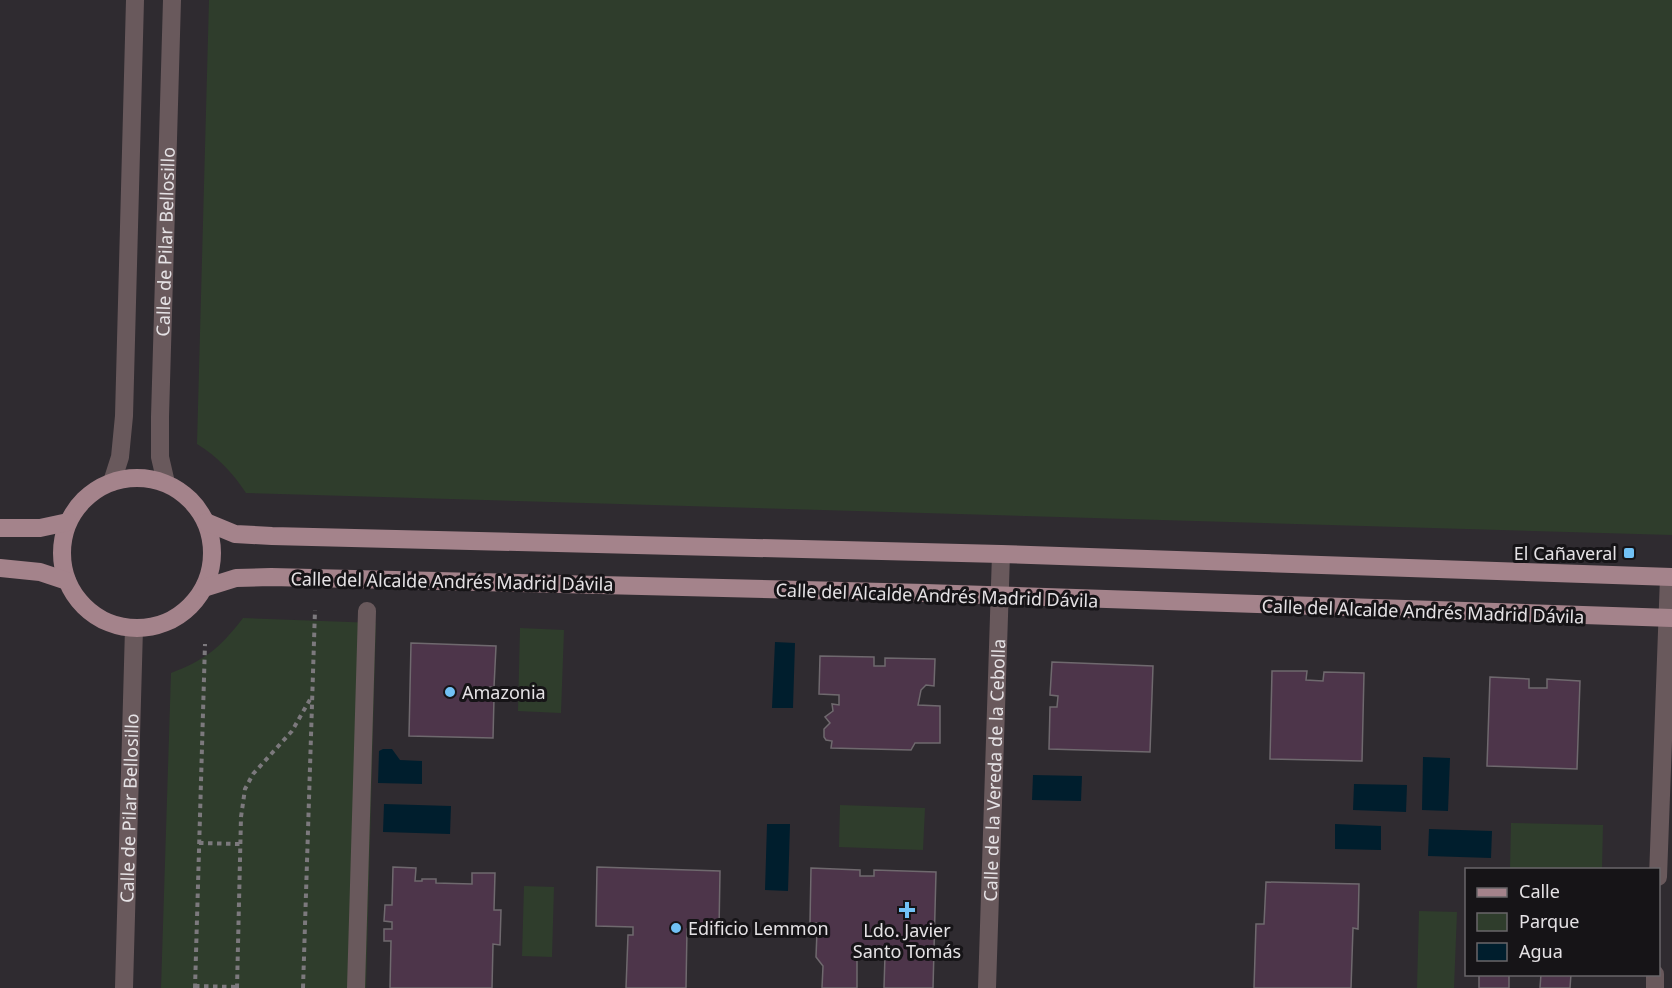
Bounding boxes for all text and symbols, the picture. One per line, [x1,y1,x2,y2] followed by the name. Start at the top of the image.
[150,147,180,337] street label: Calle de Pilar Bellosillo
[1514,541,1617,565] place label: El Cañaveral
[1622,546,1636,560] marker: El Cañaveral
[290,566,614,596] street label: Calle del Alcalde Andrés Madrid Dávila
[775,577,1099,613] street label: Calle del Alcalde Andrés Madrid Dávila
[1261,593,1585,629] street label: Calle del Alcalde Andrés Madrid Dávila
[978,638,1010,902] street label: Calle de la Vereda de la Cebolla
[462,680,546,704] place label: Amazonia
[443,685,457,699] marker: Amazonia
[114,713,144,903] street label: Calle de Pilar Bellosillo
[1465,868,1660,976] legend
[1519,879,1560,903] text: Calle
[900,903,914,917] marker: Ldo. Javier Santo Tomás
[1519,909,1579,933] text: Parque
[688,916,829,940] place label: Edificio Lemmon
[853,918,961,963] place label: Ldo. Javier Santo Tomás
[669,921,683,935] marker: Edificio Lemmon
[1519,939,1563,963] text: Agua

